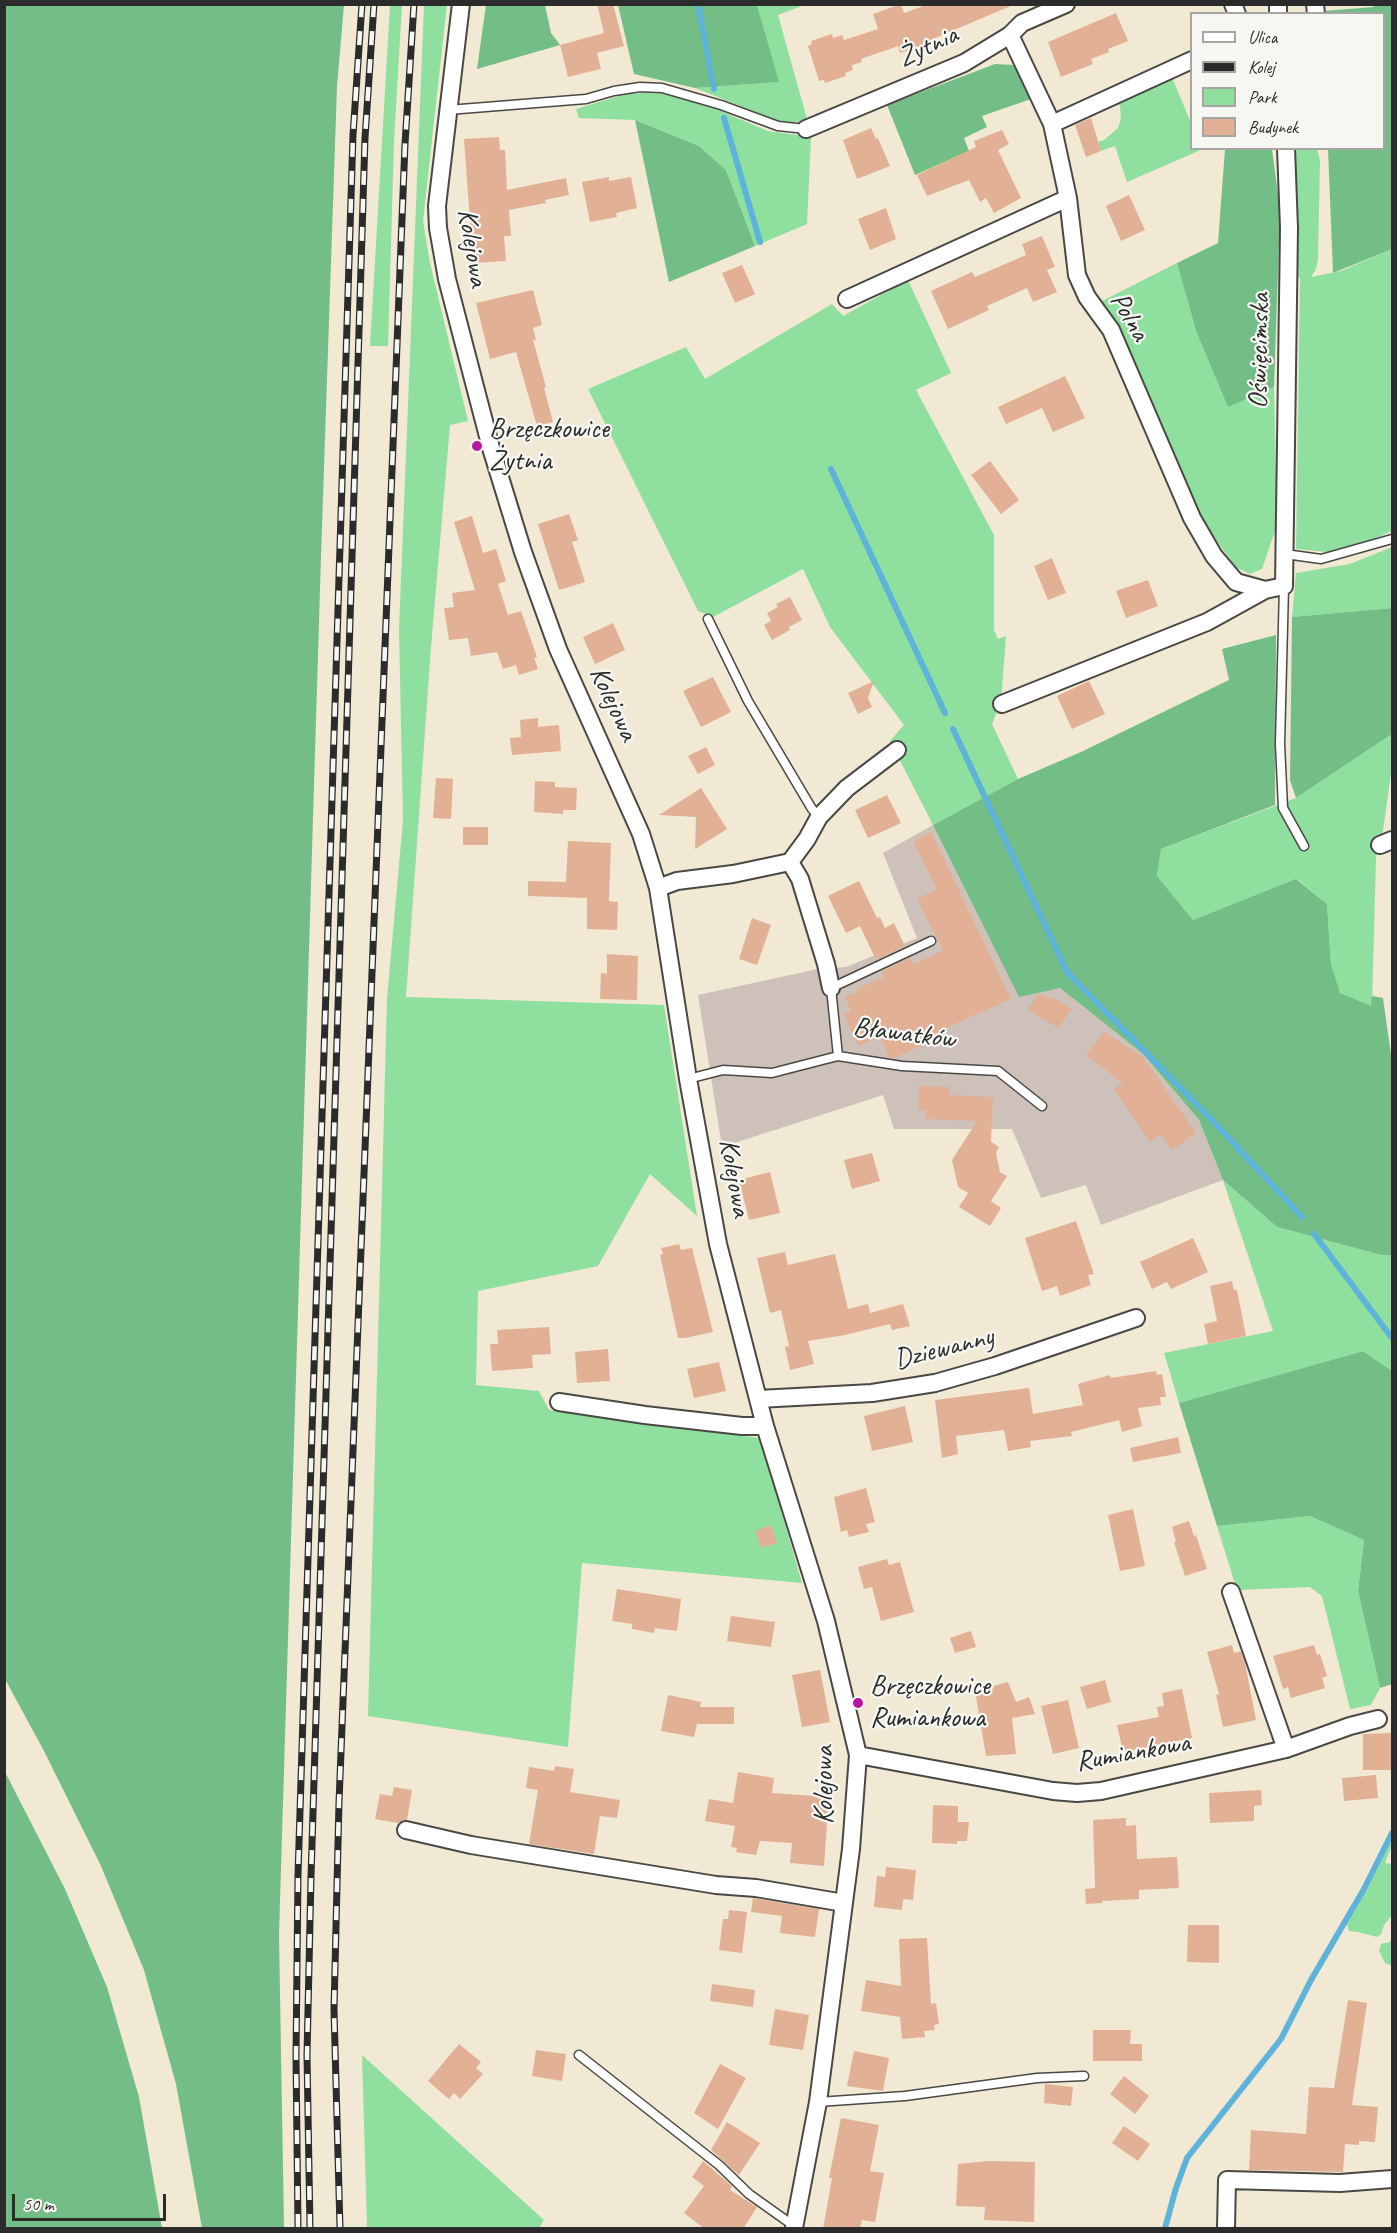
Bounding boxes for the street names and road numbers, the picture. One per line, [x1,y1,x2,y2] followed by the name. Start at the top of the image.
[893,19,963,75] street label: Żytnia
[449,207,495,289] street label: Kolejowa
[1102,287,1156,347] street label: Polna
[1242,293,1278,409] street label: Oświęcimska
[581,661,645,747] street label: Kolejowa
[851,1011,957,1057] street label: Bławatków
[711,1136,757,1220] street label: Kolejowa
[891,1320,997,1378] street label: Dziewanny
[1073,1726,1193,1780] street label: Rumiankowa
[808,1746,842,1824] street label: Kolejowa

